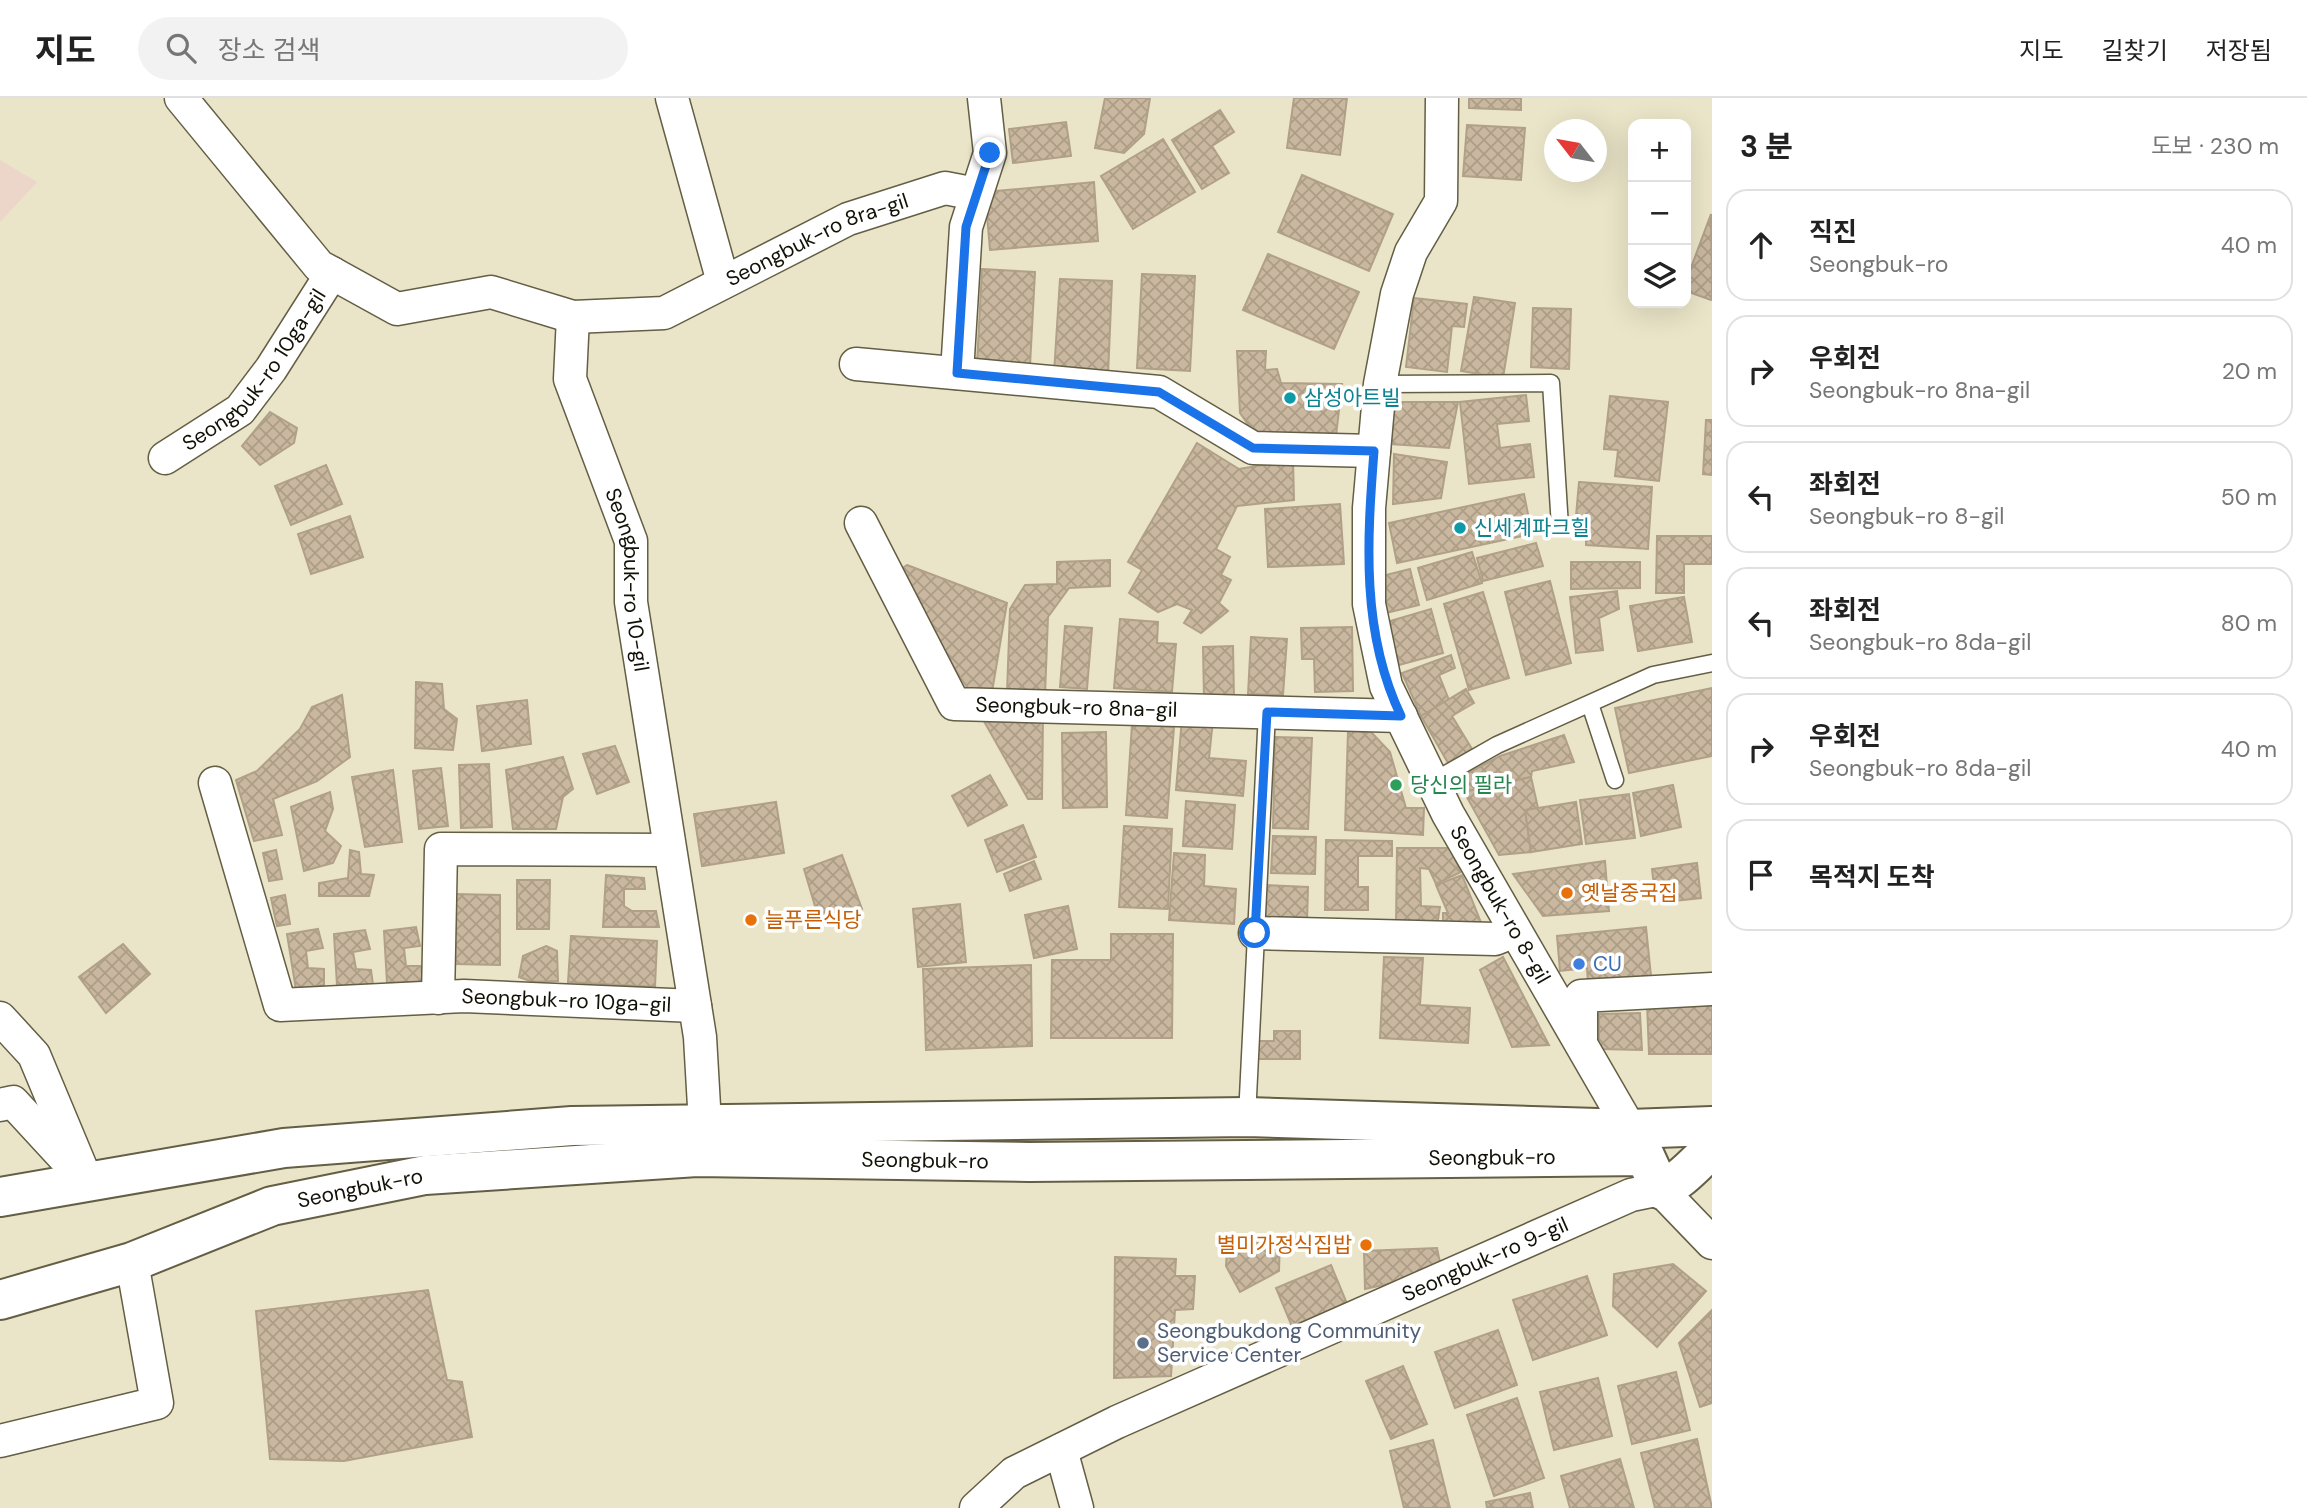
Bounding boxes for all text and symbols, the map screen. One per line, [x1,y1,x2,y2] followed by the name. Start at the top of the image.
[138,17,628,80] search box
[35,29,96,72] text: 지도
[162,29,200,67] icon: search
[218,33,320,67] text: 장소 검색
[2019,35,2064,66] text: 지도
[2102,35,2168,66] text: 길찾기
[2206,35,2272,66] text: 저장됨
[1544,119,1607,182] north arrow
[1628,119,1691,308] map controls
[1628,119,1691,182] button: +
[1740,127,1793,166] text: 3 분
[2151,131,2279,161] text: 도보 · 230 m
[974,137,1005,168] route end
[1628,182,1691,245] button: −
[721,187,912,293] street label: Seongbuk-ro 8ra-gil
[1809,215,1857,249] text: 직진
[1742,226,1780,264] icon: ahead
[2221,230,2277,260] text: 40 m
[1628,245,1691,308] button: layers
[1809,249,1948,279] text: Seongbuk-ro
[177,283,332,457] street label: Seongbuk-ro 10ga-gil
[1809,341,1881,375] text: 우회전
[1742,352,1780,390] icon: right
[2222,356,2277,386] text: 20 m
[1809,375,2030,405] text: Seongbuk-ro 8na-gil
[1304,384,1401,412] place label: 삼성아트빌
[1282,390,1298,406] marker: 삼성아트빌
[1809,467,1881,501] text: 좌회전
[1742,478,1780,516] icon: left
[2221,482,2277,512] text: 50 m
[598,484,656,674] street label: Seongbuk-ro 10-gil
[1809,501,2004,531] text: Seongbuk-ro 8-gil
[1474,514,1590,542] place label: 신세계파크힐
[1452,520,1468,536] marker: 신세계파크힐
[1809,593,1881,627] text: 좌회전
[1742,604,1780,642] icon: left
[2221,608,2277,638] text: 80 m
[1809,627,2031,657] text: Seongbuk-ro 8da-gil
[975,691,1178,724] street label: Seongbuk-ro 8na-gil
[1809,719,1881,753] text: 우회전
[1742,730,1780,768] icon: right
[2221,734,2277,764] text: 40 m
[1809,753,2031,783] text: Seongbuk-ro 8da-gil
[1410,771,1512,799] place label: 당신의 필라
[1388,777,1404,793] marker: 당신의 필라
[1443,820,1557,989] street label: Seongbuk-ro 8-gil
[1742,856,1780,894] icon: arrive
[1809,860,1935,894] text: 목적지 도착
[1581,879,1678,907] place label: 옛날중국집
[1559,885,1575,901] marker: 옛날중국집
[765,906,862,934] place label: 늘푸른식당
[743,912,759,928] marker: 늘푸른식당
[1239,917,1270,948] route start
[1593,950,1622,978] place label: CU
[1571,956,1587,972] marker: CU
[461,982,672,1019] street label: Seongbuk-ro 10ga-gil
[1428,1143,1556,1172] street label: Seongbuk-ro
[861,1145,989,1175] street label: Seongbuk-ro
[295,1162,425,1215] street label: Seongbuk-ro
[1398,1210,1573,1308] street label: Seongbuk-ro 9-gil
[1217,1231,1352,1259] place label: 별미가정식집밥
[1358,1237,1374,1253] marker: 별미가정식집밥
[1157,1317,1422,1369] place label: Seongbukdong Community Service Center
[1135,1335,1151,1351] marker: Seongbukdong Community Service Center

